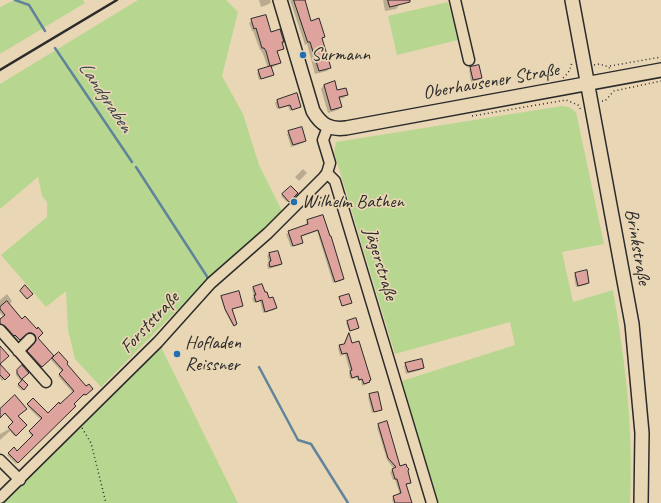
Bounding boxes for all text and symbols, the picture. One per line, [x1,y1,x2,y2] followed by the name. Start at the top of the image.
[311,44,370,66] place label: Surmann
[298,50,308,60] marker: Surmann
[73,57,137,137] water label: Landgraben
[421,59,561,105] street label: Oberhausener Straße
[302,191,404,213] place label: Wilhelm Bathen
[289,197,299,207] marker: Wilhelm Bathen
[619,207,655,287] street label: Brinkstraße
[358,225,402,303] street label: Jägerstraße
[116,287,184,359] street label: Forststraße
[185,332,241,376] place label: Hofladen Reissner
[172,349,182,359] marker: Hofladen Reissner

